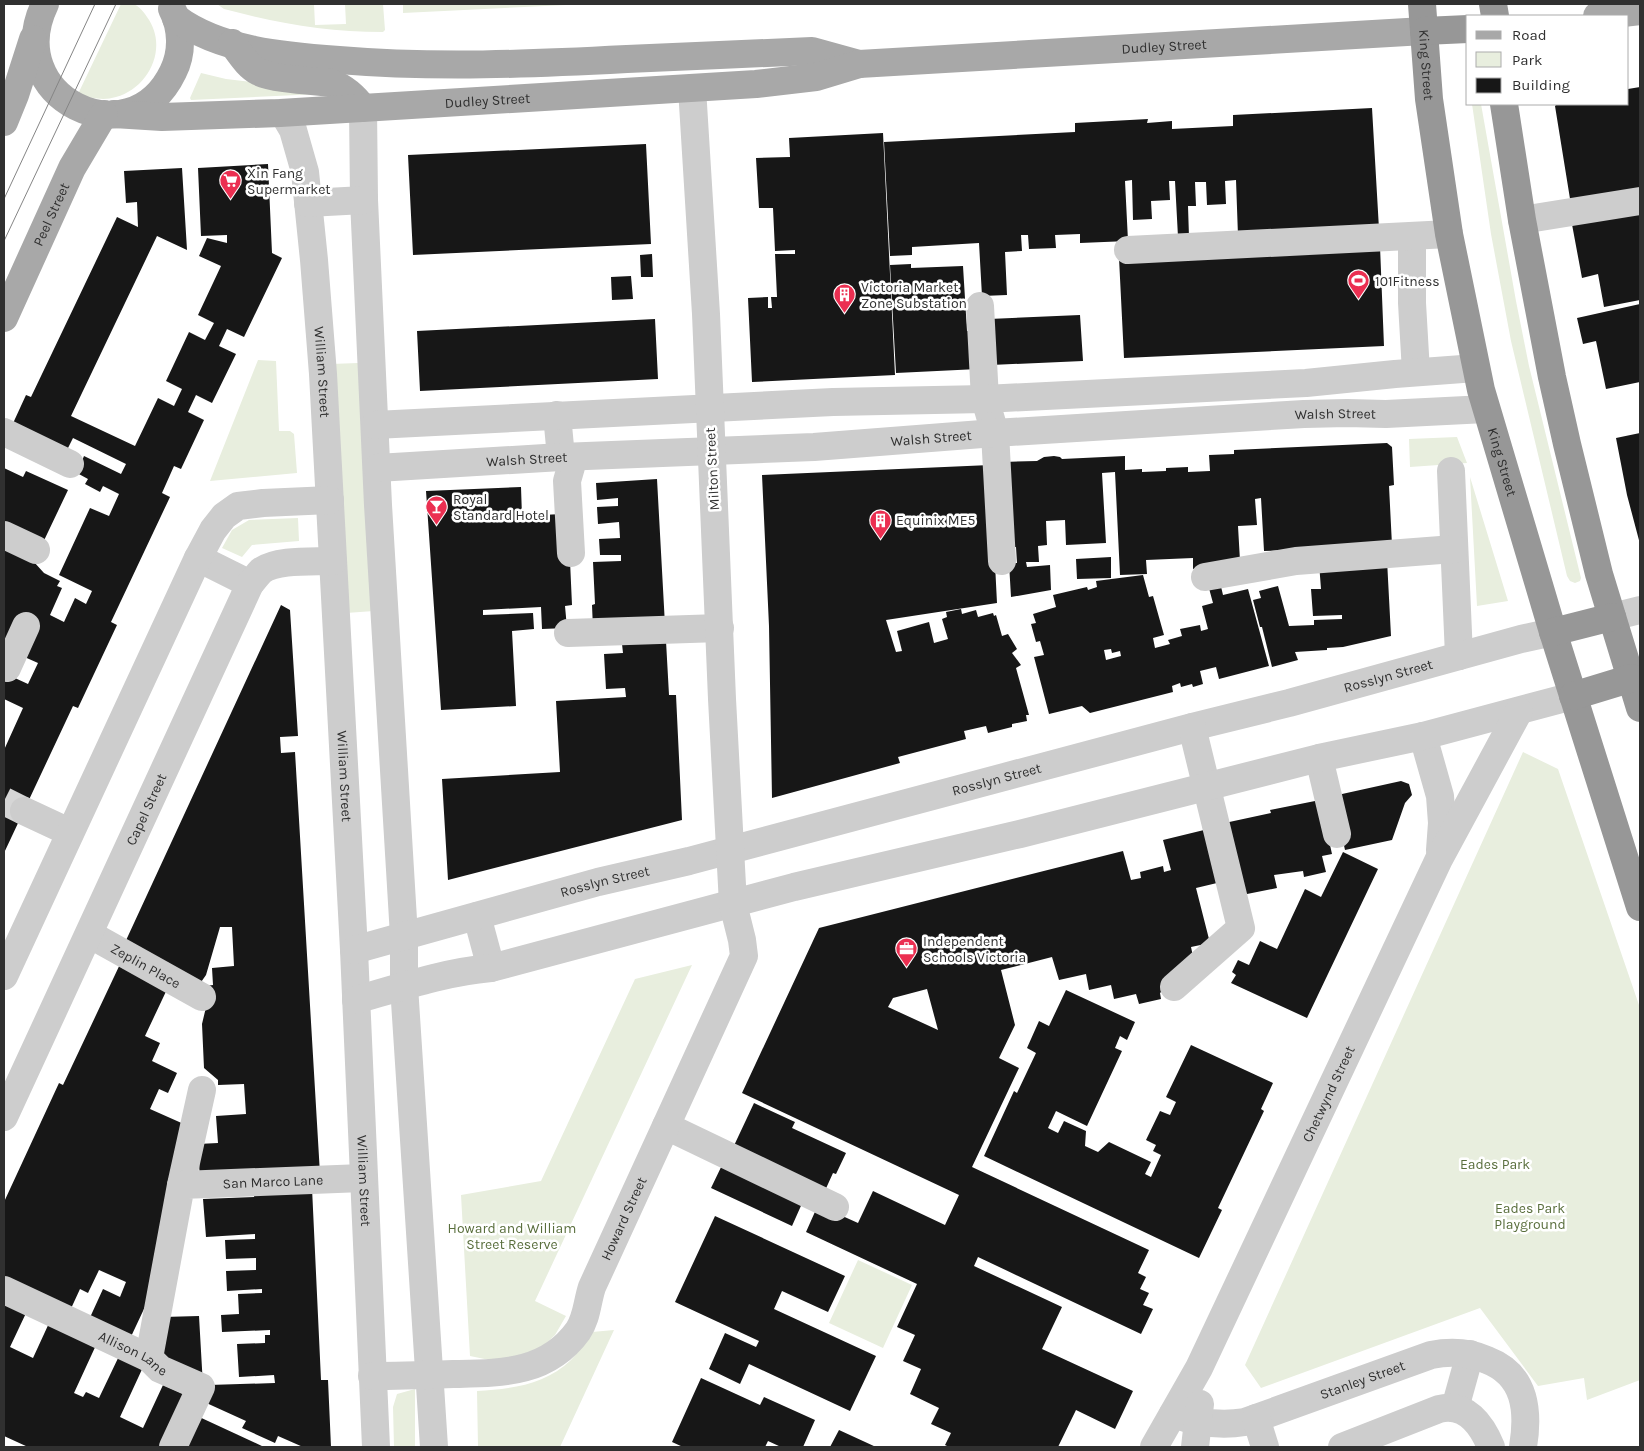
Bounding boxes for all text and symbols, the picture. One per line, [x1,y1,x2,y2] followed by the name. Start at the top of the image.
[1466,15,1629,105] legend
[1512,26,1547,44] text: Road
[1415,29,1437,101] street label: King Street
[1121,36,1207,58] street label: Dudley Street
[1512,51,1542,69] text: Park
[1512,76,1570,94] text: Building
[444,90,531,112] street label: Dudley Street
[247,165,331,198] place label: Xin Fang Supermarket
[219,169,243,200] supermarket icon: Xin Fang Supermarket
[30,180,73,249] street label: Peel Street
[1347,269,1371,300] sports icon: 101Fitness
[1375,273,1440,290] place label: 101Fitness
[861,279,967,312] place label: Victoria Market Zone Substation
[833,283,857,314] building icon: Victoria Market Zone Substation
[310,326,333,418] street label: William Street
[1294,405,1376,424] street label: Walsh Street
[1484,426,1520,498] street label: King Street
[702,427,723,511] street label: Milton Street
[890,427,972,450] street label: Walsh Street
[486,449,568,470] street label: Walsh Street
[453,491,549,524] place label: Royal Standard Hotel
[425,495,449,526] bar icon: Royal Standard Hotel
[868,508,892,539] building icon: Equinix ME5
[896,512,976,529] place label: Equinix ME5
[1342,656,1435,697] street label: Rosslyn Street
[333,730,355,822] street label: William Street
[950,760,1043,800] street label: Rosslyn Street
[123,771,170,848] street label: Capel Street
[558,862,651,901] street label: Rosslyn Street
[923,933,1026,966] place label: Independent Schools Victoria
[895,937,919,968] office icon: Independent Schools Victoria
[108,940,183,992] street label: Zeplin Place
[1299,1043,1359,1145] street label: Chetwynd Street
[353,1135,374,1227] street label: William Street
[1460,1156,1530,1173] park label: Eades Park
[222,1172,324,1192] street label: San Marco Lane
[597,1174,650,1263] street label: Howard Street
[1494,1200,1566,1233] park label: Eades Park Playground
[448,1220,576,1253] park label: Howard and William Street Reserve
[96,1328,169,1380] street label: Allison Lane
[1318,1357,1407,1403] street label: Stanley Street

